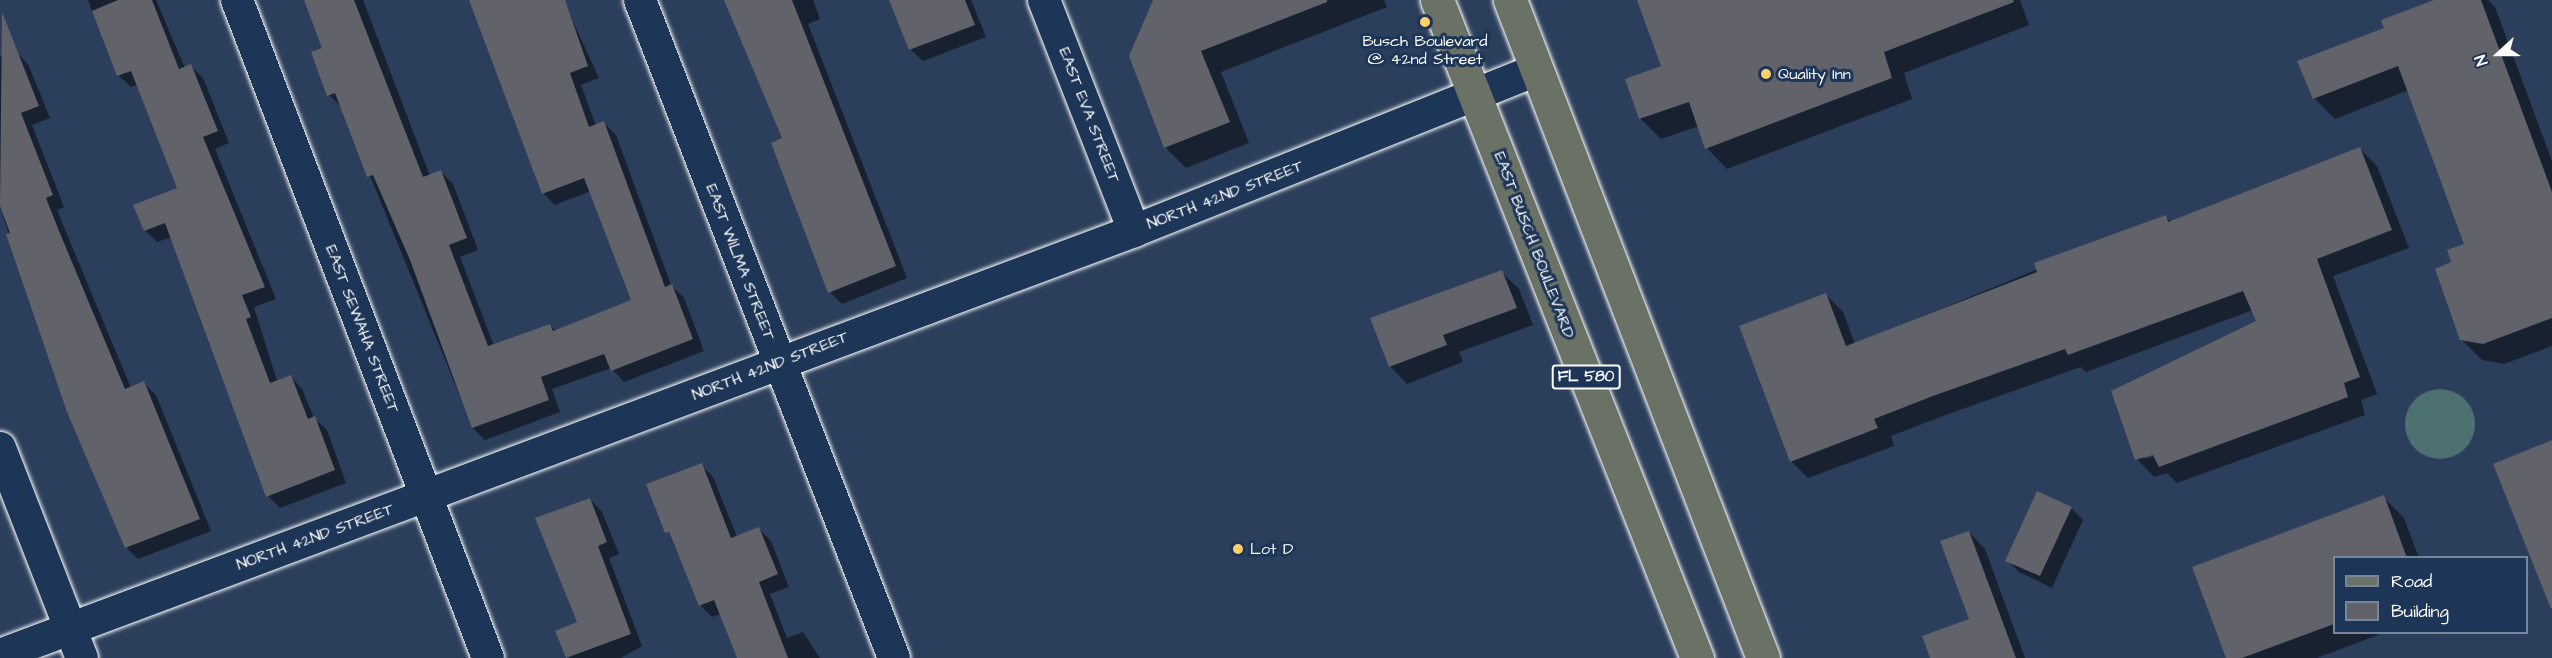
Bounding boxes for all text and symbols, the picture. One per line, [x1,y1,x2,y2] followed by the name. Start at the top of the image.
[1418,15,1432,29] marker: Busch Boulevard @ 42nd Street
[2468,24,2528,84] north arrow
[1362,31,1488,69] place label: Busch Boulevard @ 42nd Street
[1054,45,1124,185] street label: EAST EVA STREET
[2469,52,2493,69] text: N
[1778,64,1851,84] place label: Quality Inn
[1759,67,1773,81] marker: Quality Inn
[1490,149,1578,341] street label: EAST BUSCH BOULEVARD
[1144,156,1306,234] street label: NORTH 42ND STREET
[701,181,779,343] street label: EAST WILMA STREET
[321,242,403,416] street label: EAST SEWAHA STREET
[689,327,851,405] street label: NORTH 42ND STREET
[1552,365,1620,389] road number: FL 580
[234,500,396,574] street label: NORTH 42ND STREET
[1250,539,1293,559] place label: Lot D
[1231,542,1245,556] marker: Lot D
[2333,556,2528,634] legend
[2391,569,2432,594] text: Road
[2391,599,2449,624] text: Building

